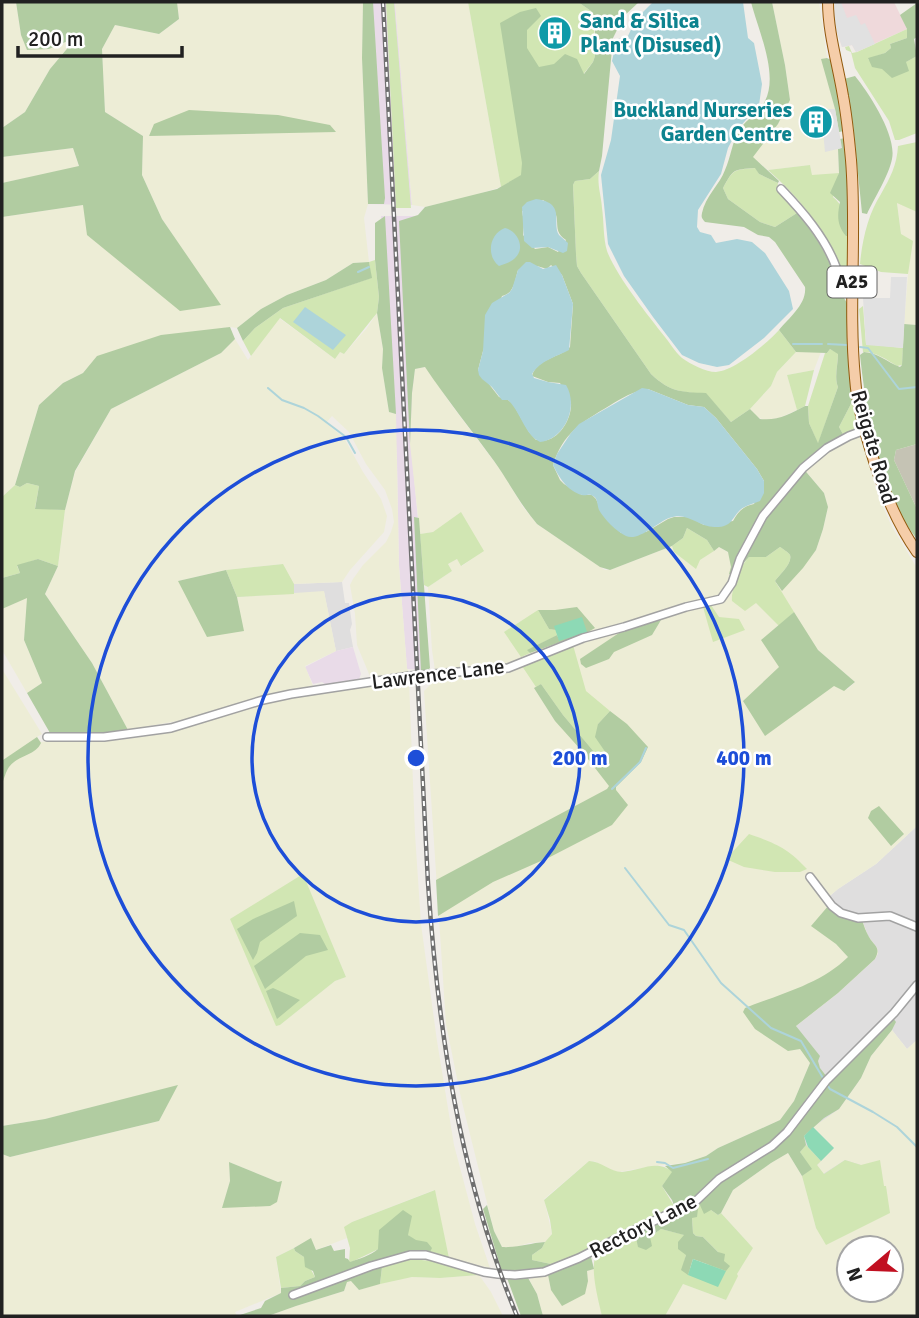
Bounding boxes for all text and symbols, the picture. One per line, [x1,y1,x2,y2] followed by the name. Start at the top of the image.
[580,8,722,58] place label: Sand & Silica Plant (Disused)
[18,14,182,58] scale bar
[536,14,574,52] building icon: Sand & Silica Plant (Disused)
[28,26,83,52] text: 200 m
[613,97,792,147] place label: Buckland Nurseries Garden Centre
[797,103,835,141] building icon: Buckland Nurseries Garden Centre
[828,266,876,298] road number: A25
[845,387,903,507] street label: Reigate Road
[370,653,506,695] street label: Lawrence Lane
[552,745,608,771] text: 200 m
[716,745,772,771] text: 400 m
[404,746,428,770] centre of rings
[585,1188,701,1264] street label: Rectory Lane
[835,1234,905,1304] north arrow
[841,1264,868,1284] text: N

